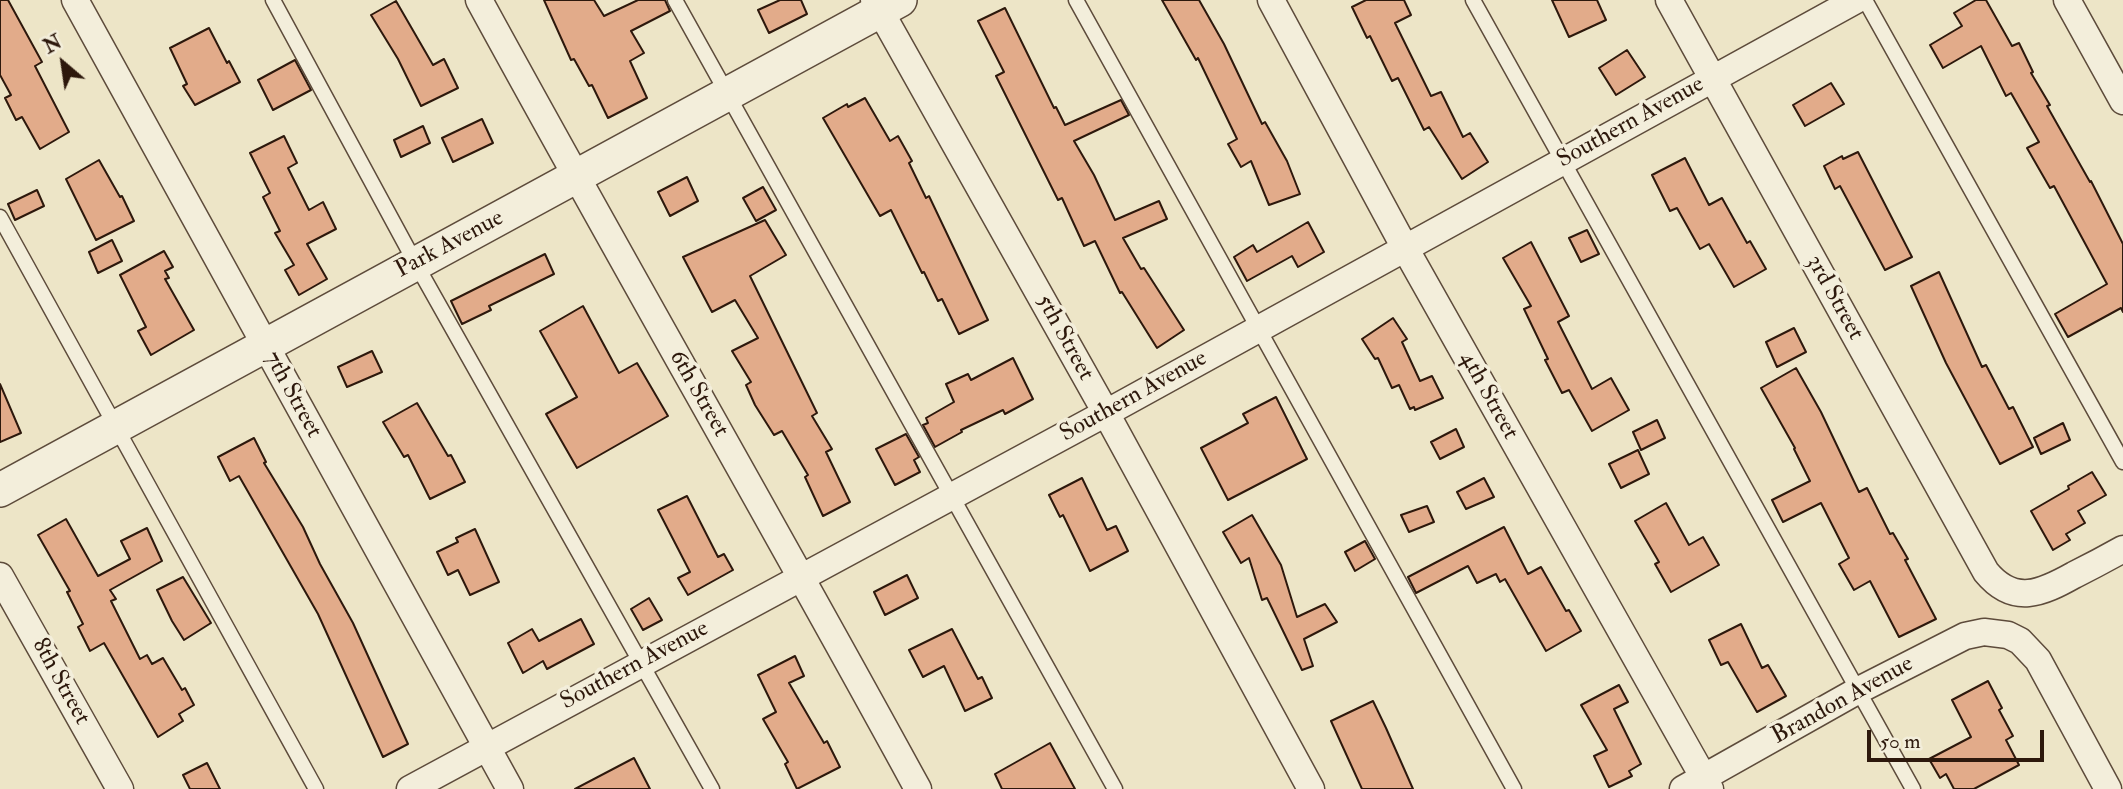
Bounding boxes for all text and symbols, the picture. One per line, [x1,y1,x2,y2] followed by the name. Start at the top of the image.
[28,28,98,98] north arrow
[40,30,66,59] text: N
[1553,71,1709,175] street label: Southern Avenue
[391,205,509,285] street label: Park Avenue
[1799,250,1869,346] street label: 3rd Street
[1029,290,1099,386] street label: 5th Street
[1056,345,1212,449] street label: Southern Avenue
[662,346,734,442] street label: 6th Street
[257,347,327,443] street label: 7th Street
[1452,347,1524,445] street label: 4th Street
[556,615,714,717] street label: Southern Avenue
[24,634,96,730] street label: 8th Street
[1767,650,1919,752] street label: Brandon Avenue
[1871,716,2048,760] scale bar
[1880,728,1921,755] text: 50 m

